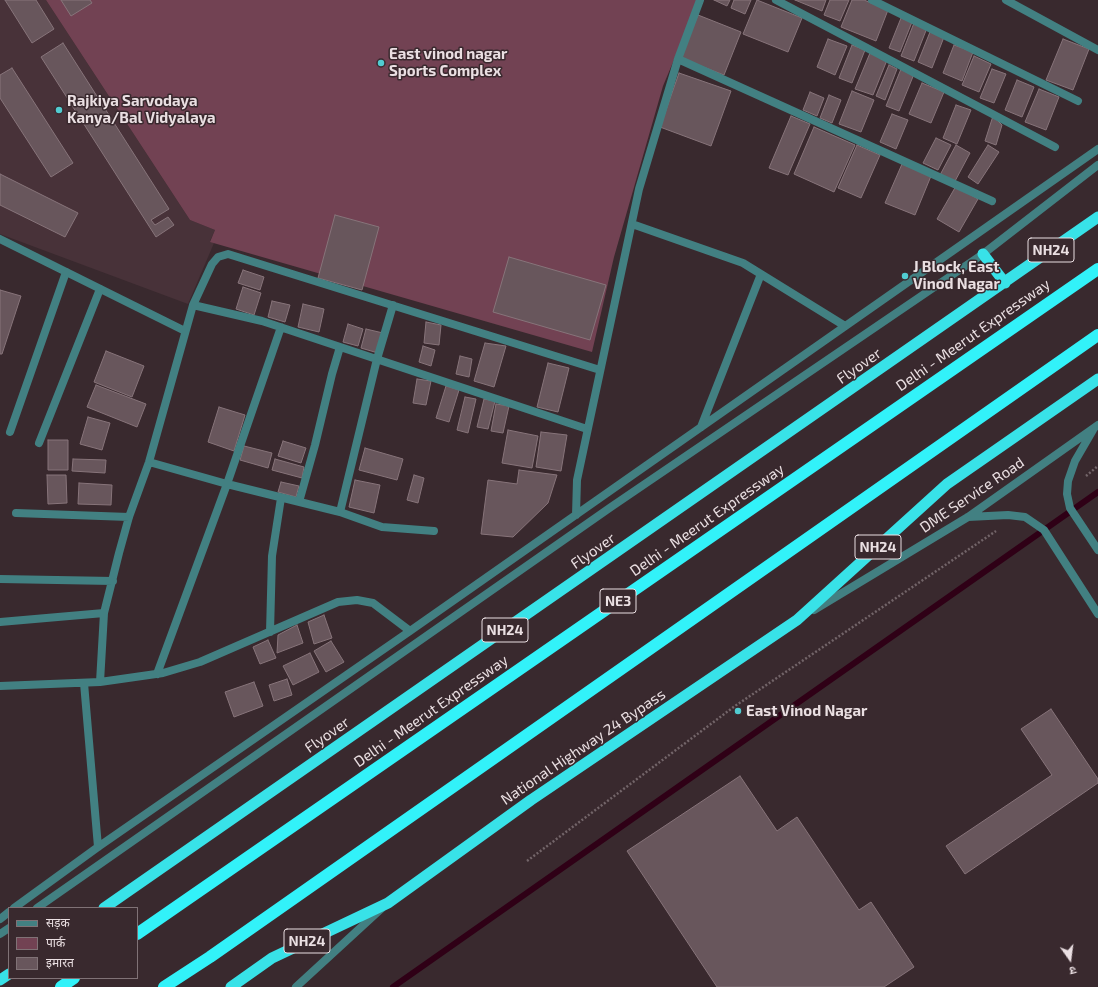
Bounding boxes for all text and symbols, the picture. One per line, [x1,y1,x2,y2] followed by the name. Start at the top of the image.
[389,45,507,80] place label: East vinod nagar Sports Complex
[376,58,386,68] marker: East vinod nagar Sports Complex
[67,92,216,127] place label: Rajkiya Sarvodaya Kanya/Bal Vidyalaya
[54,105,64,115] marker: Rajkiya Sarvodaya Kanya/Bal Vidyalaya
[1028,238,1074,262] road number: NH24
[913,258,1000,293] place label: J Block, East Vinod Nagar
[900,271,910,281] marker: J Block, East Vinod Nagar
[893,275,1053,395] street label: Delhi - Meerut Expressway
[833,344,885,388] street label: Flyover
[916,453,1028,537] street label: DME Service Road
[627,460,787,580] street label: Delhi - Meerut Expressway
[567,529,619,573] street label: Flyover
[855,535,901,559] road number: NH24
[600,589,636,613] road number: NE3
[482,618,528,642] road number: NH24
[351,651,511,771] street label: Delhi - Meerut Expressway
[497,685,669,809] street label: National Highway 24 Bypass
[746,702,867,720] place label: East Vinod Nagar
[733,706,743,716] marker: East Vinod Nagar
[301,713,353,757] street label: Flyover
[8,907,138,979] legend
[46,915,70,929] text: सड़क
[284,929,330,953] road number: NH24
[46,935,65,949] text: पार्क
[1050,939,1090,979] north arrow
[46,955,74,969] text: इमारत
[1068,964,1078,978] text: उ

